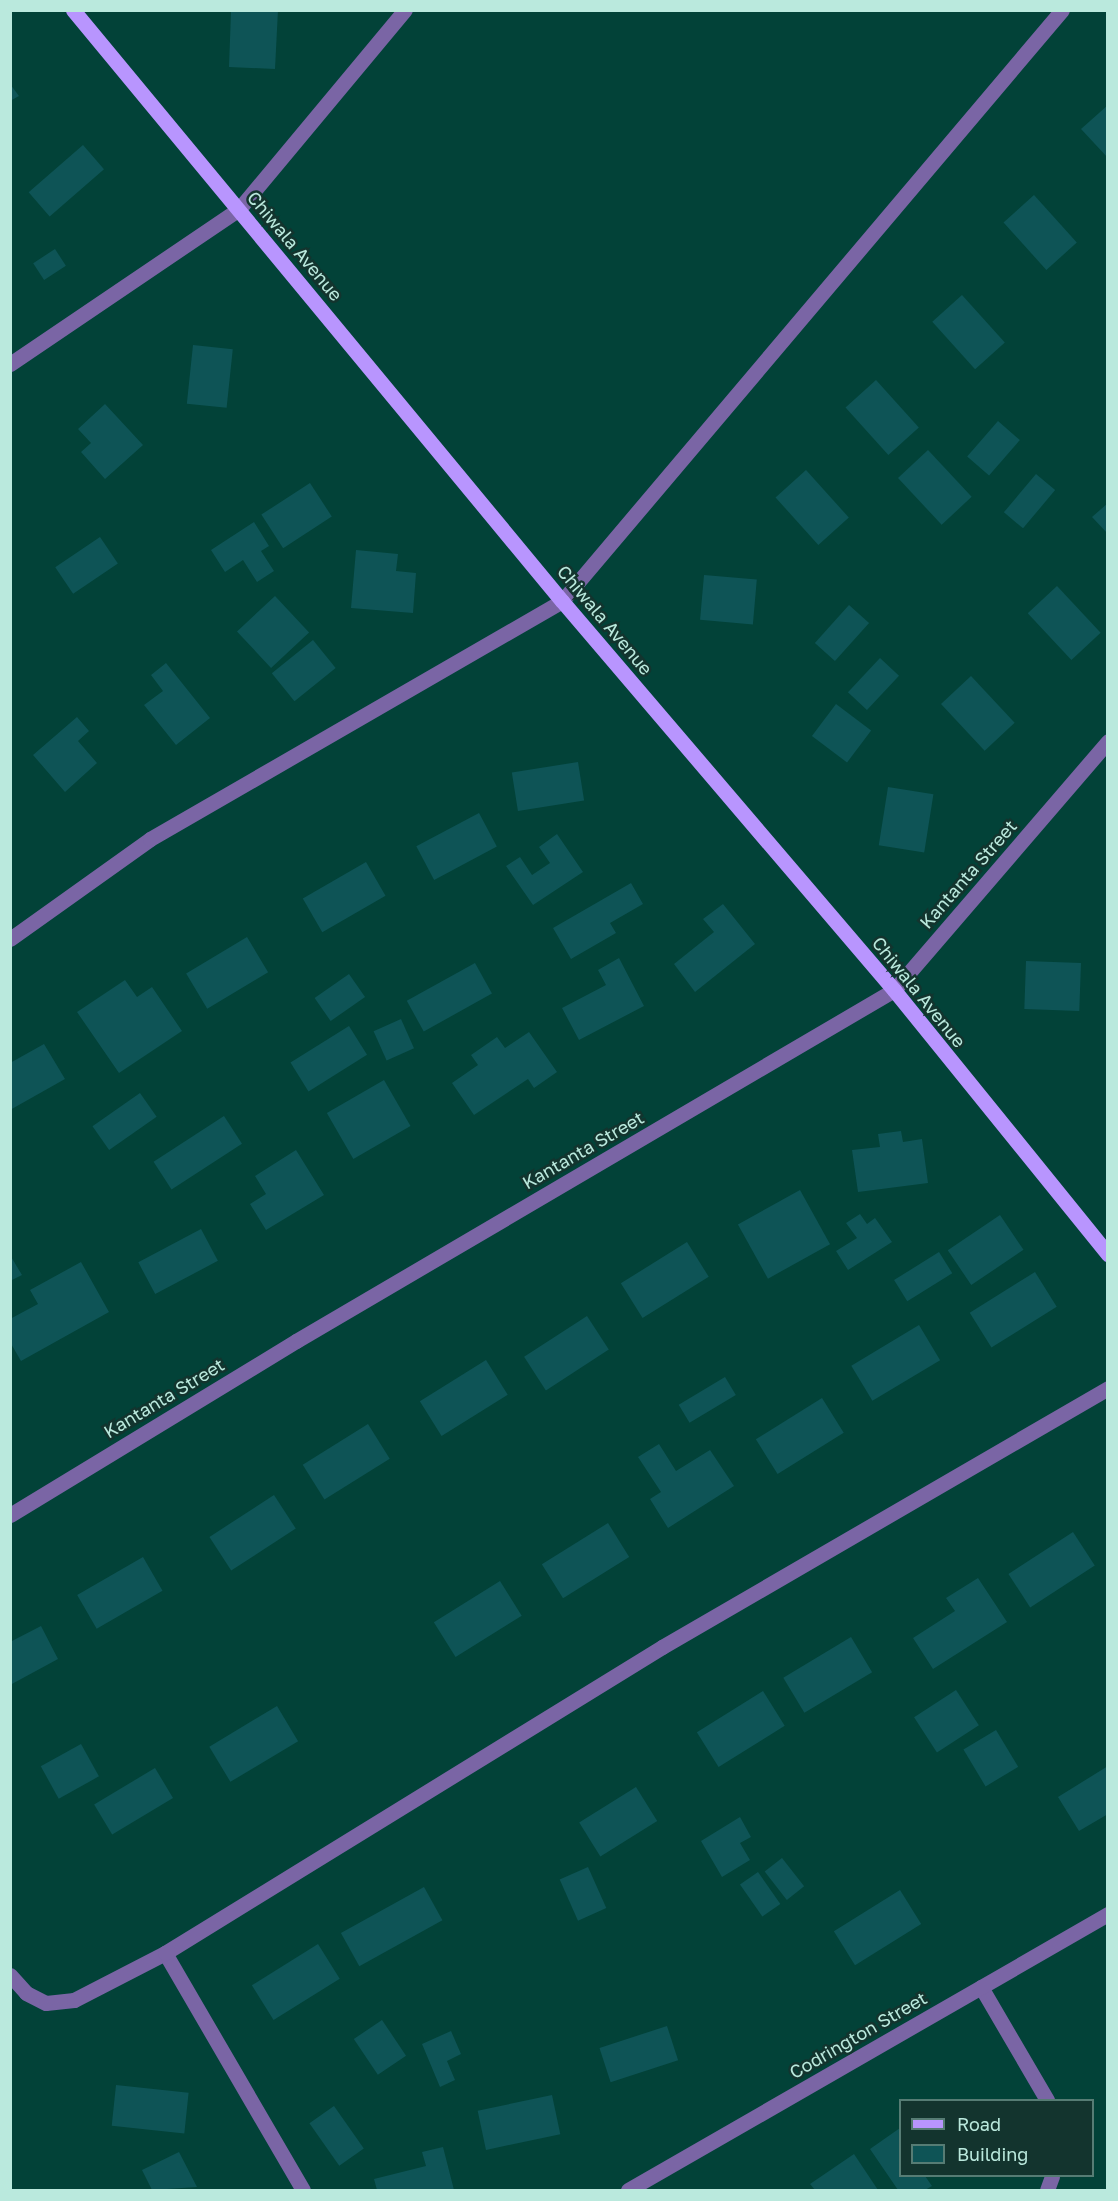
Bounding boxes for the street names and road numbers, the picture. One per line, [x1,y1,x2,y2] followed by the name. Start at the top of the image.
[243,187,347,305] street label: Chiwala Avenue
[553,561,657,679] street label: Chiwala Avenue
[915,815,1021,933] street label: Kantanta Street
[868,932,970,1052] street label: Chiwala Avenue
[518,1106,648,1194] street label: Kantanta Street
[100,1354,228,1442] street label: Kantanta Street
[786,1987,930,2083] street label: Codrington Street

